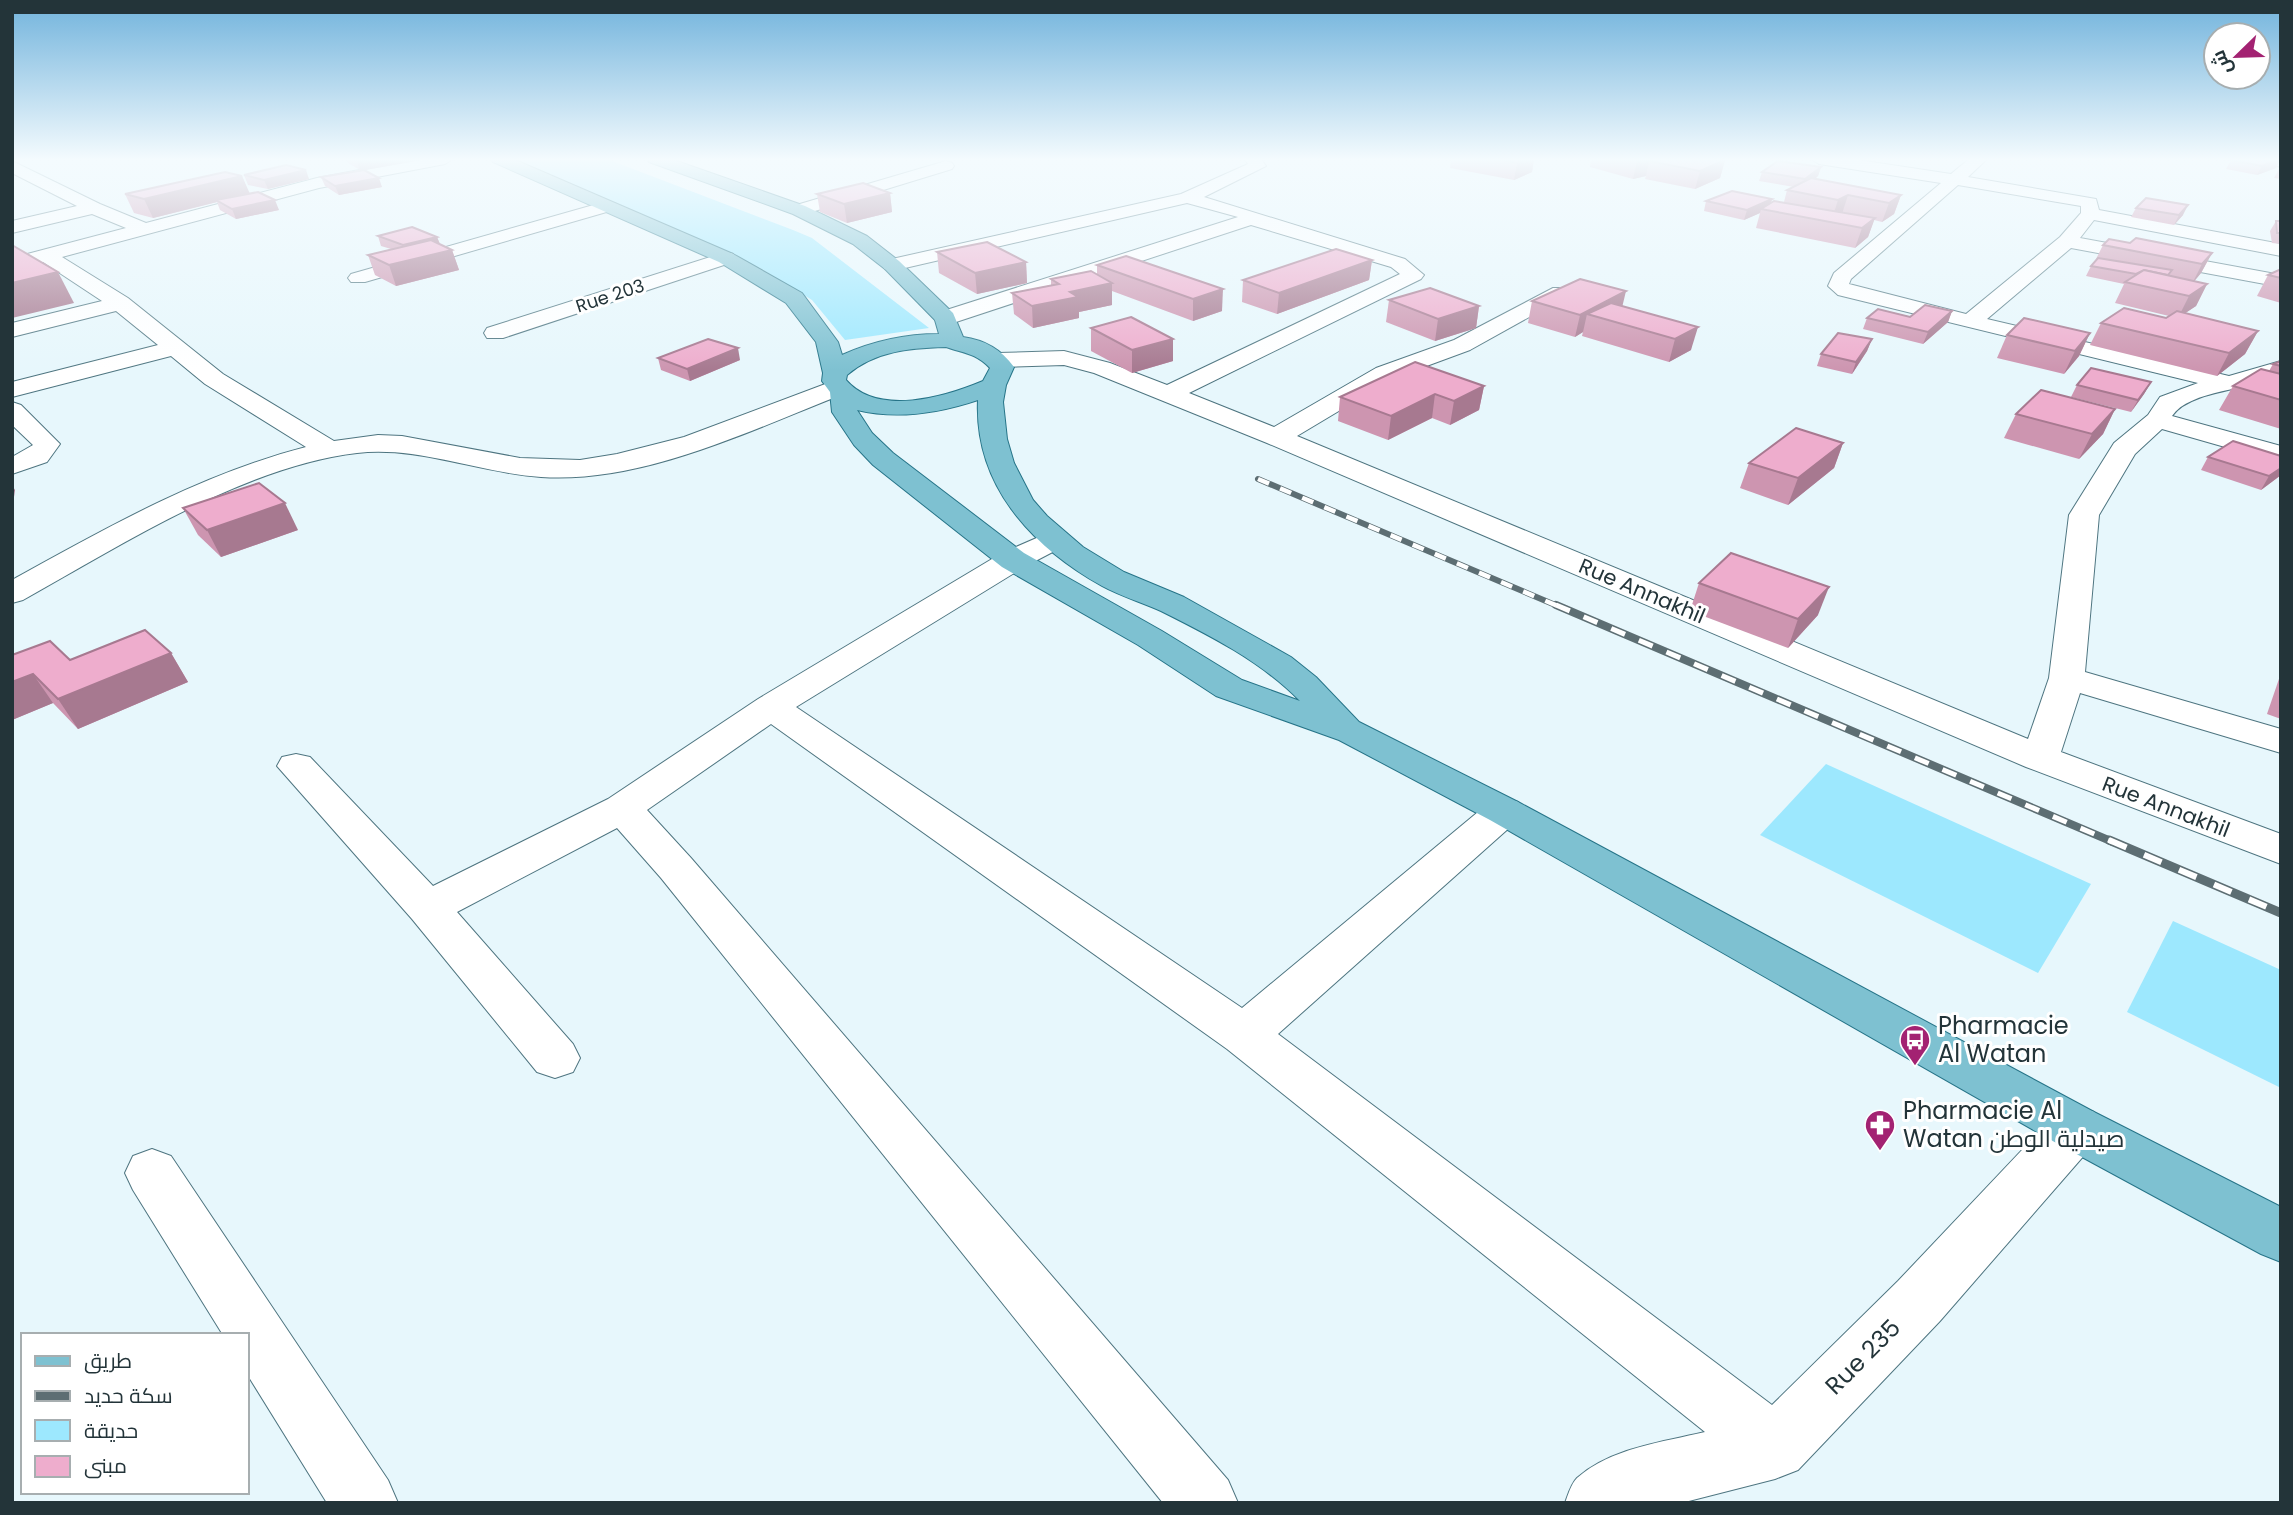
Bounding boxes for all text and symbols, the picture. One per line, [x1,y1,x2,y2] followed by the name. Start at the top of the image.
[2202,21,2272,91] north arrow
[2205,46,2239,79] text: ش
[572,273,647,318] street label: Rue 203
[1575,551,1710,630] street label: Rue Annakhil
[2098,769,2234,844] street label: Rue Annakhil
[1938,1009,2069,1070] place label: Pharmacie Al Watan
[1898,1023,1932,1067] bus stop icon: Pharmacie Al Watan
[1903,1094,2124,1155] place label: Pharmacie Al Watan صيدلية الوطن
[1863,1108,1897,1152] pharmacy icon: Pharmacie Al Watan صيدلية الوطن
[1818,1312,1908,1402] street label: Rue 235
[21,1333,248,1494] legend
[84,1346,132,1375] text: طريق
[84,1381,173,1410] text: سكة حديد
[84,1416,138,1445] text: حديقة
[84,1451,127,1480] text: مبنى

